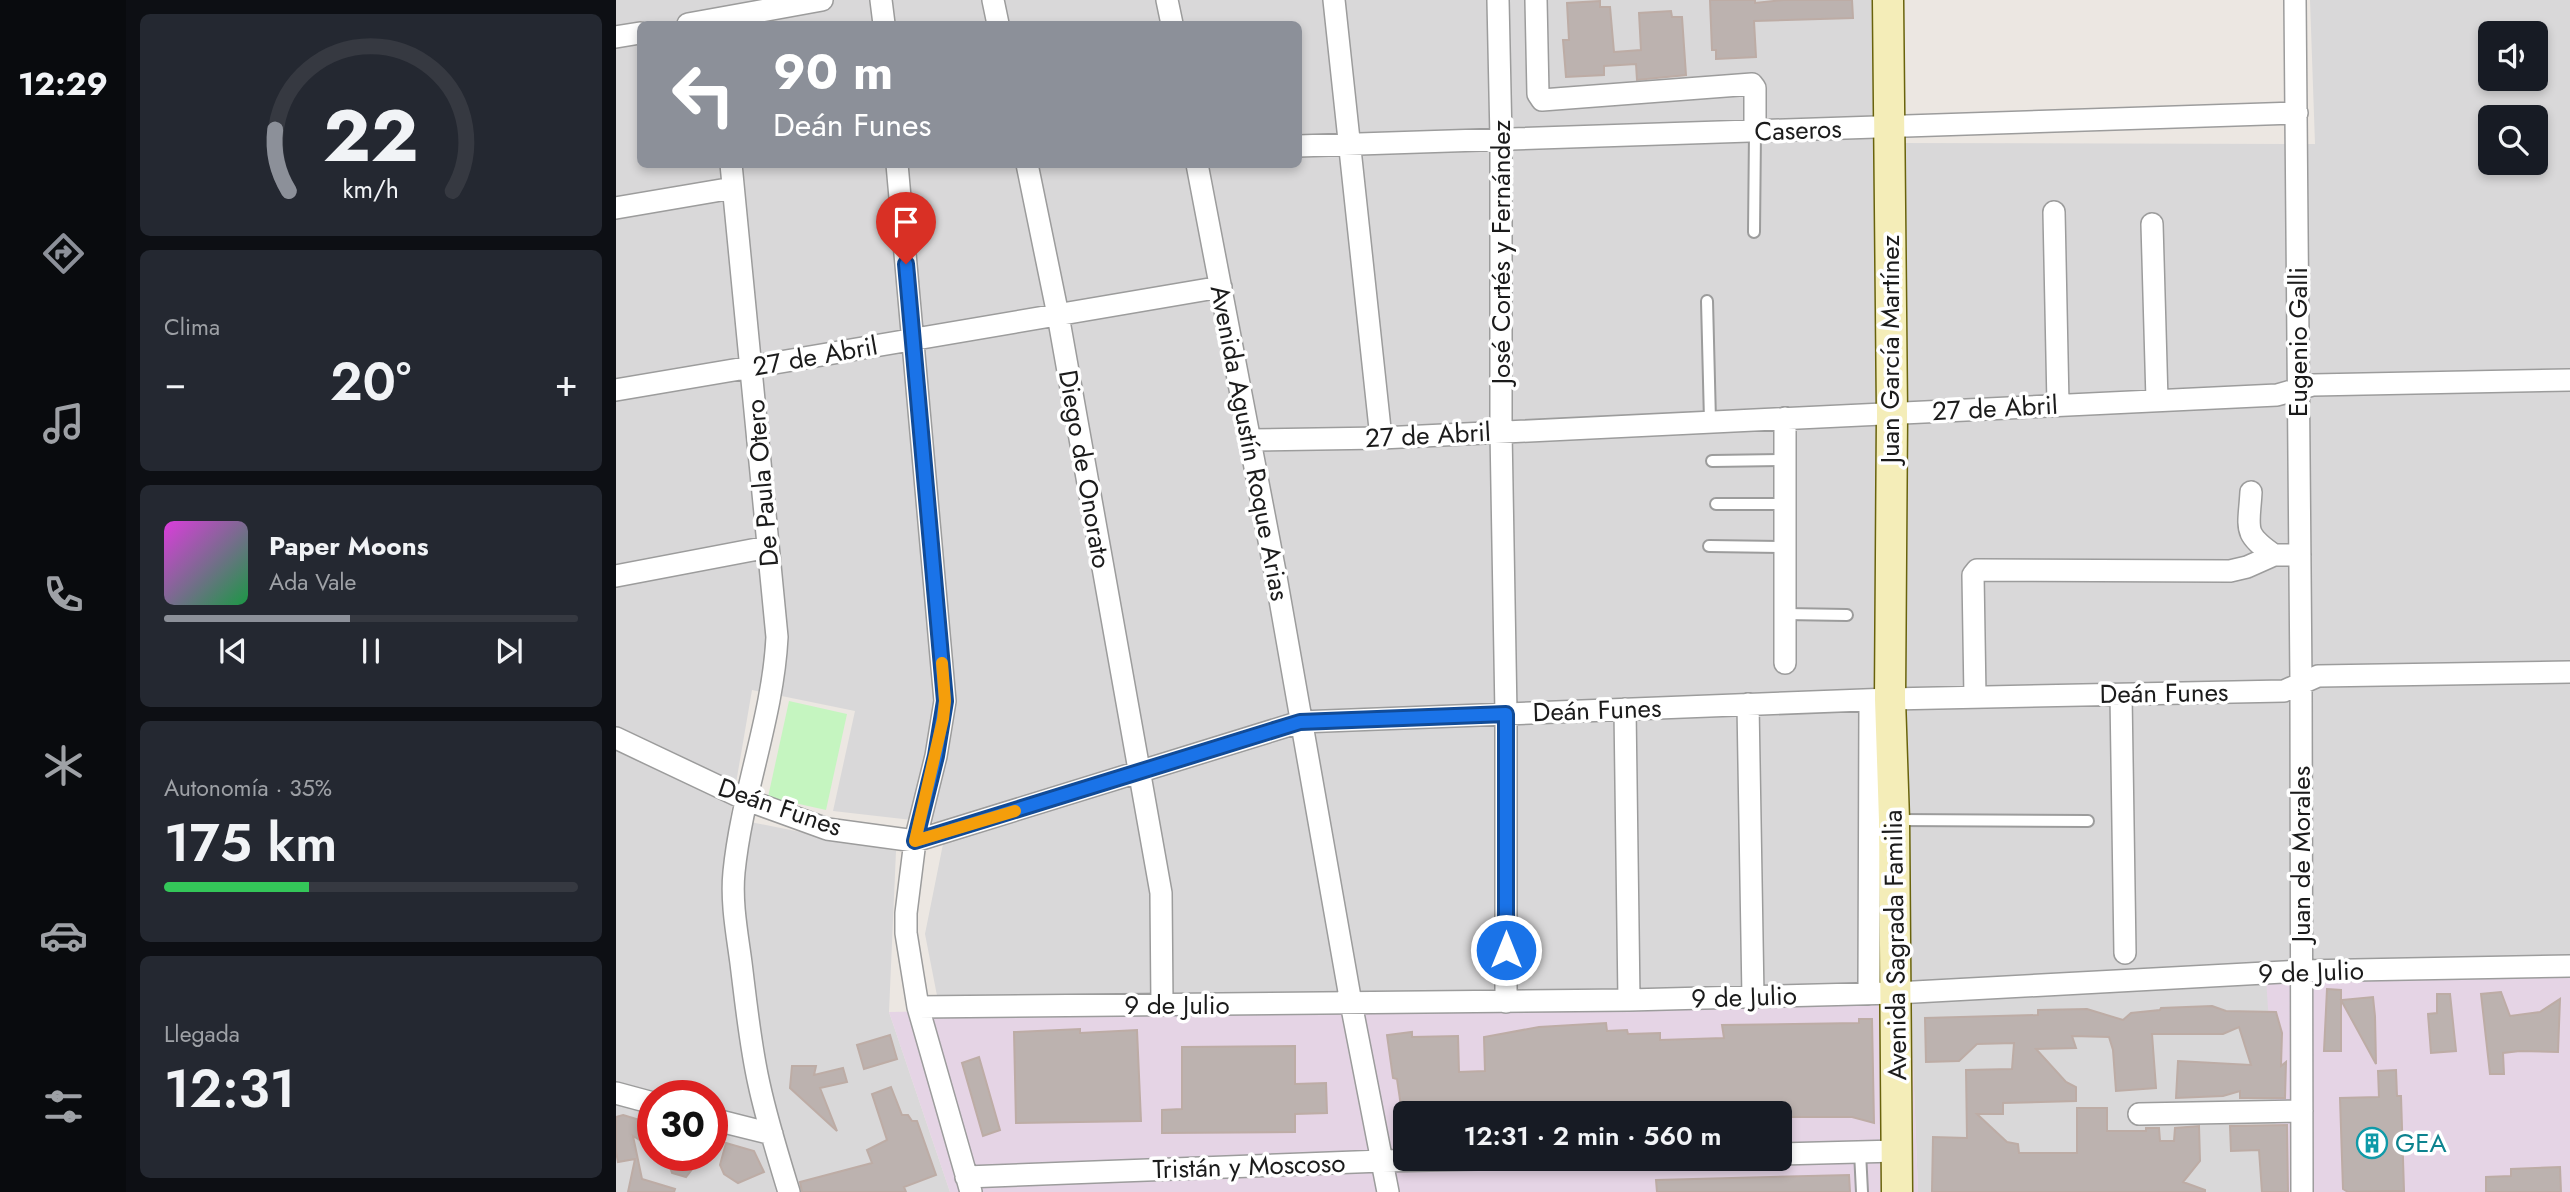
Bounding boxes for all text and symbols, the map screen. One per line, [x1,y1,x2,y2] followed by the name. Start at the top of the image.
[2478,21,2548,175] map controls
[2478,21,2548,91] button: sound
[773,37,893,107] text: 90 m
[658,49,749,140] icon: left
[18,61,108,107] text: 12:29
[323,83,419,188] text: 22
[773,102,932,148] text: Deán Funes
[2478,105,2548,175] button: search
[1754,109,1842,151] street label: Caseros
[1482,120,1520,387] street label: José Cortés y Fernández
[343,171,399,207] text: km/h
[876,192,936,264] pin
[887,203,925,241] icon: arrive
[39,229,88,278] icon: directions
[1871,235,1909,466] street label: Juan García Martínez
[2279,267,2317,417] street label: Eugenio Galli
[1201,282,1299,604] street label: Avenida Agustín Roque Arias
[164,310,220,344] text: Clima
[750,326,880,386] street label: 27 de Abril
[330,344,411,420] text: 20°
[164,355,186,410] text: −
[555,355,578,410] text: +
[1049,367,1121,571] street label: Diego de Onorato
[1931,386,2059,430] street label: 27 de Abril
[736,398,788,568] street label: De Paula Otero
[39,399,88,448] icon: music
[1364,413,1492,457] street label: 27 de Abril
[269,527,429,565] text: Paper Moons
[269,565,356,599] text: Ada Vale
[39,570,88,619] icon: phone
[214,632,252,670] icon: previous
[352,632,390,670] icon: pause
[490,632,528,670] icon: next
[2099,673,2229,713] street label: Deán Funes
[1532,689,1662,731] street label: Deán Funes
[39,741,88,790] icon: climate
[2282,766,2320,945] street label: Juan de Morales
[713,768,847,846] street label: Deán Funes
[164,771,332,805] text: Autonomía · 35%
[164,805,337,881] text: 175 km
[1874,809,1916,1081] street label: Avenida Sagrada Familia
[39,911,88,960] icon: car
[1469,913,1543,987] position arrow
[2258,951,2364,993] street label: 9 de Julio
[1691,976,1797,1018] street label: 9 de Julio
[1124,986,1230,1024] street label: 9 de Julio
[164,1017,240,1051] text: Llegada
[164,1051,295,1127] text: 12:31
[637,1080,728,1171] speed limit sign: 30
[39,1082,88,1131] icon: filters
[1463,1117,1722,1155] text: 12:31 · 2 min · 560 m
[2395,1124,2447,1162] place label: GEA
[2355,1126,2389,1160] building icon: GEA
[1152,1144,1346,1188] street label: Tristán y Moscoso

